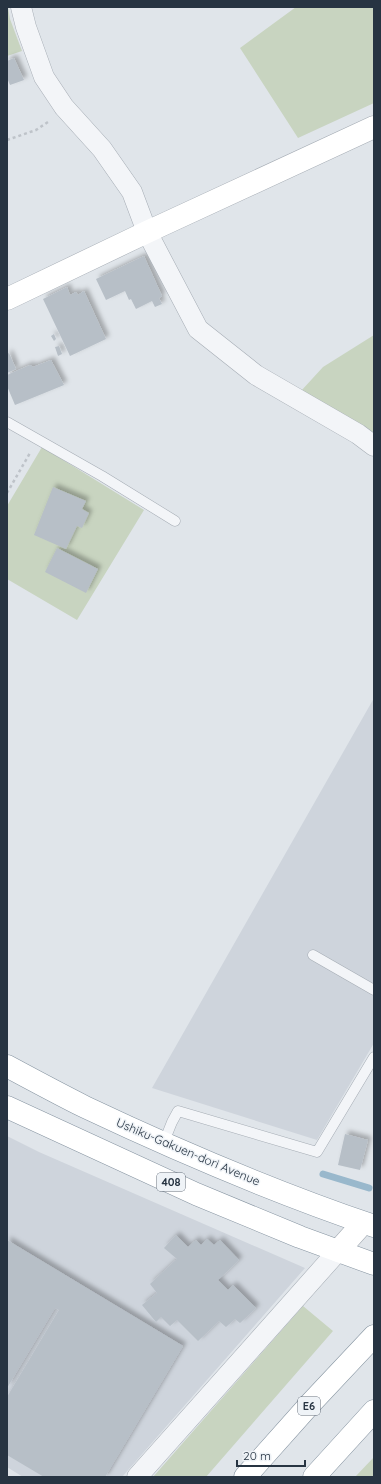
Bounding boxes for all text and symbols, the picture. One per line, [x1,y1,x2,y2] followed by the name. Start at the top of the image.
[114,1114,263,1189] street label: Ushiku-Gakuen-dori Avenue
[157,1173,185,1191] road number: 408
[298,1397,320,1415] road number: E6
[237,1442,305,1468] scale bar
[243,1448,271,1463] text: 20 m

